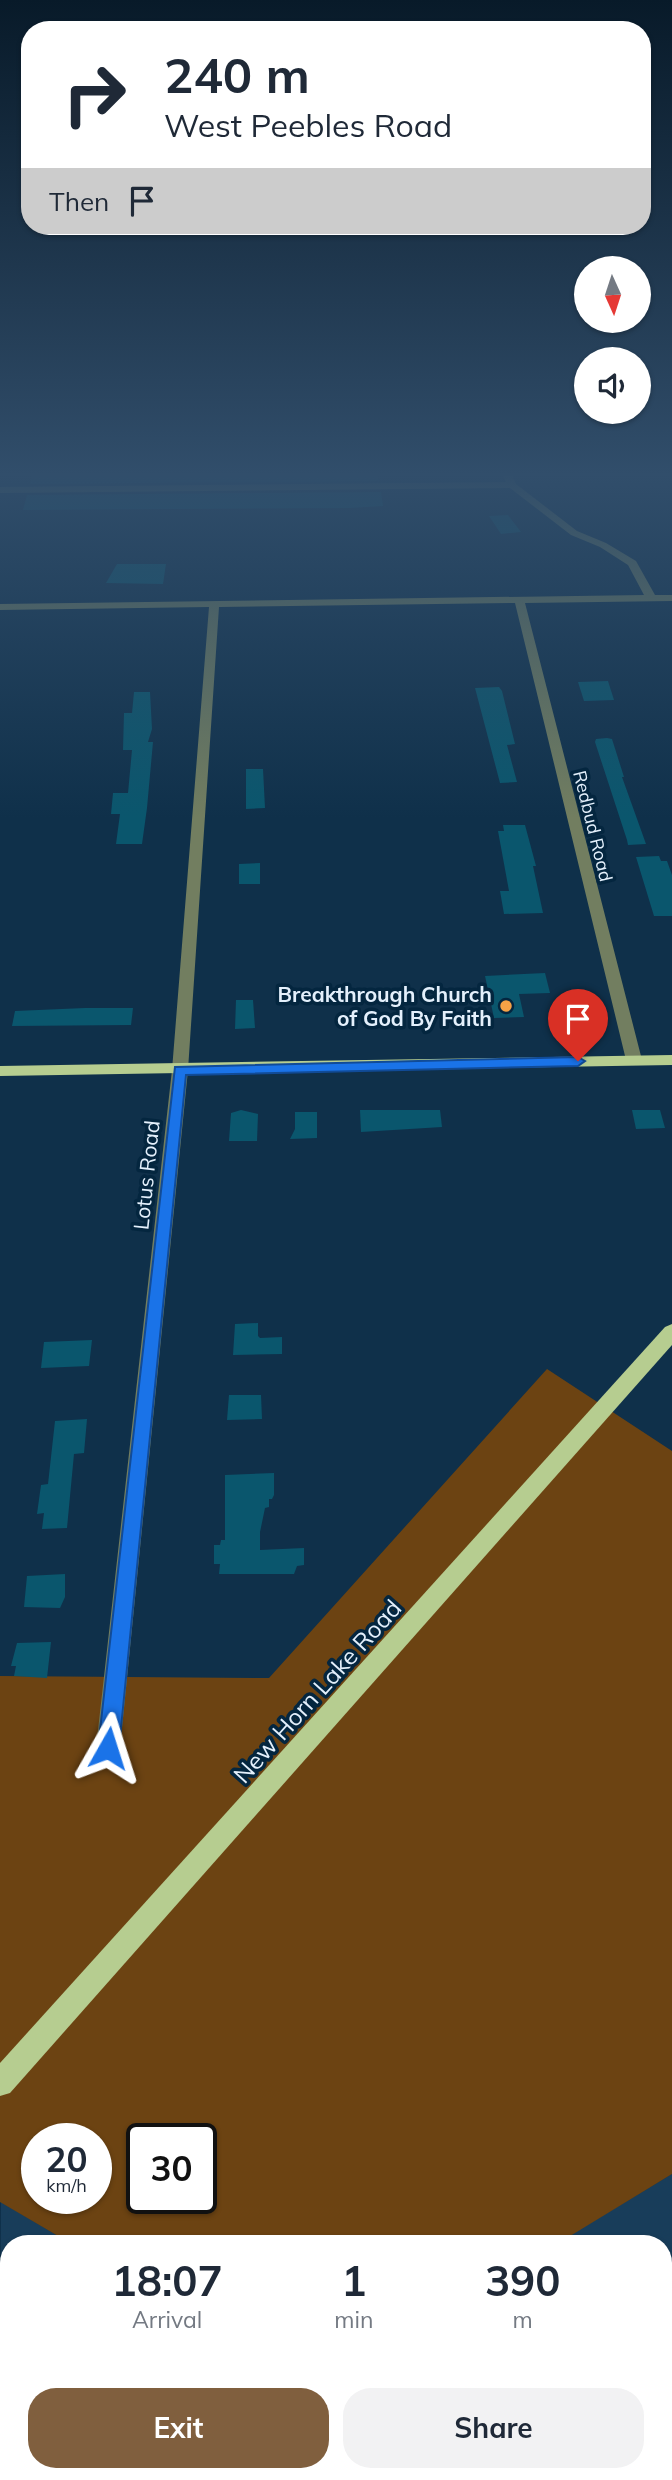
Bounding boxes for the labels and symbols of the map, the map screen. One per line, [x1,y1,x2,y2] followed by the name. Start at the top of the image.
[574,256,651,332] north arrow
[568,768,618,884] street label: Redbud Road
[278,981,492,1031] place label: Breakthrough Church of God By Faith
[548,989,608,1061] pin
[498,998,514,1014] marker: Breakthrough Church of God By Faith
[127,1119,165,1231] street label: Lotus Road
[227,1593,407,1789] street label: New Horn Lake Road
[71,1711,145,1785] position arrow
[126,2123,217,2214] speed limit sign: 30

